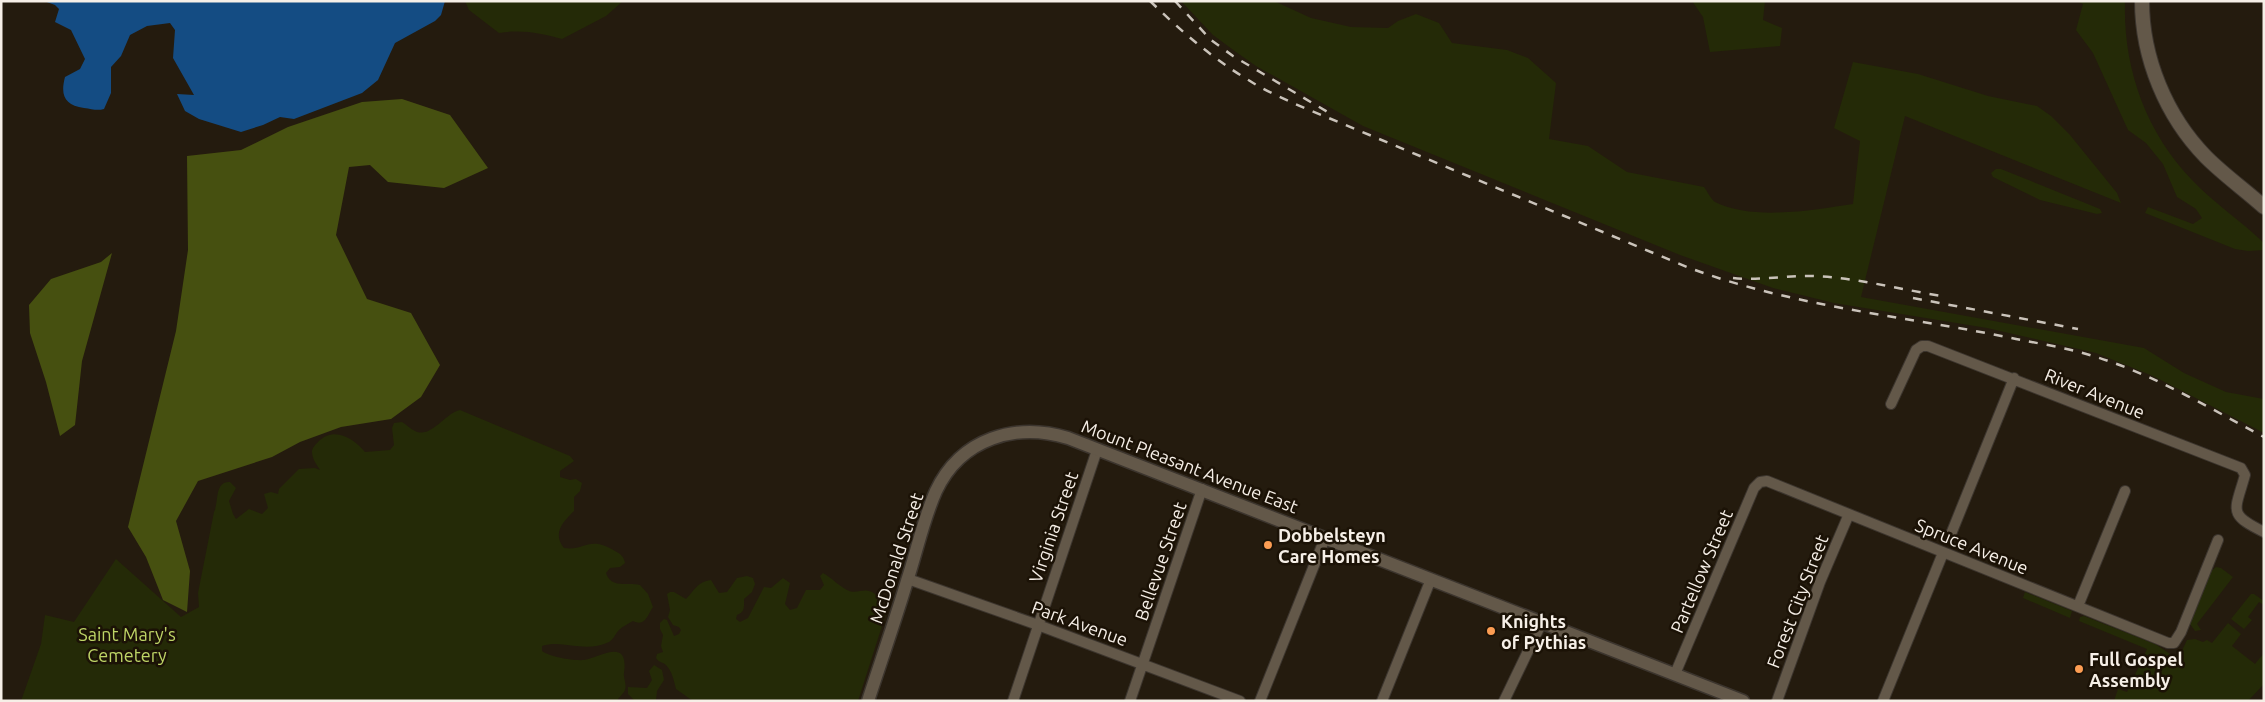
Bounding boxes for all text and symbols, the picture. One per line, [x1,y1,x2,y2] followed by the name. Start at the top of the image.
[2042,364,2148,422] street label: River Avenue
[1079,415,1301,517] street label: Mount Pleasant Avenue East
[1025,469,1081,585] street label: Virginia Street
[865,490,927,626] street label: McDonald Street
[1130,499,1190,623] street label: Bellevue Street
[1666,506,1736,636] street label: Partellow Street
[1913,514,2031,578] street label: Spruce Avenue
[1278,525,1386,566] place label: Dobbelsteyn Care Homes
[1762,531,1832,671] street label: Forest City Street
[1262,539,1274,551] marker: Dobbelsteyn Care Homes
[1029,596,1131,650] street label: Park Avenue
[1501,611,1586,652] place label: Knights of Pythias
[78,624,176,665] park label: Saint Mary's Cemetery
[1485,625,1497,637] marker: Knights of Pythias
[2089,649,2183,690] place label: Full Gospel Assembly
[2073,663,2085,675] marker: Full Gospel Assembly

